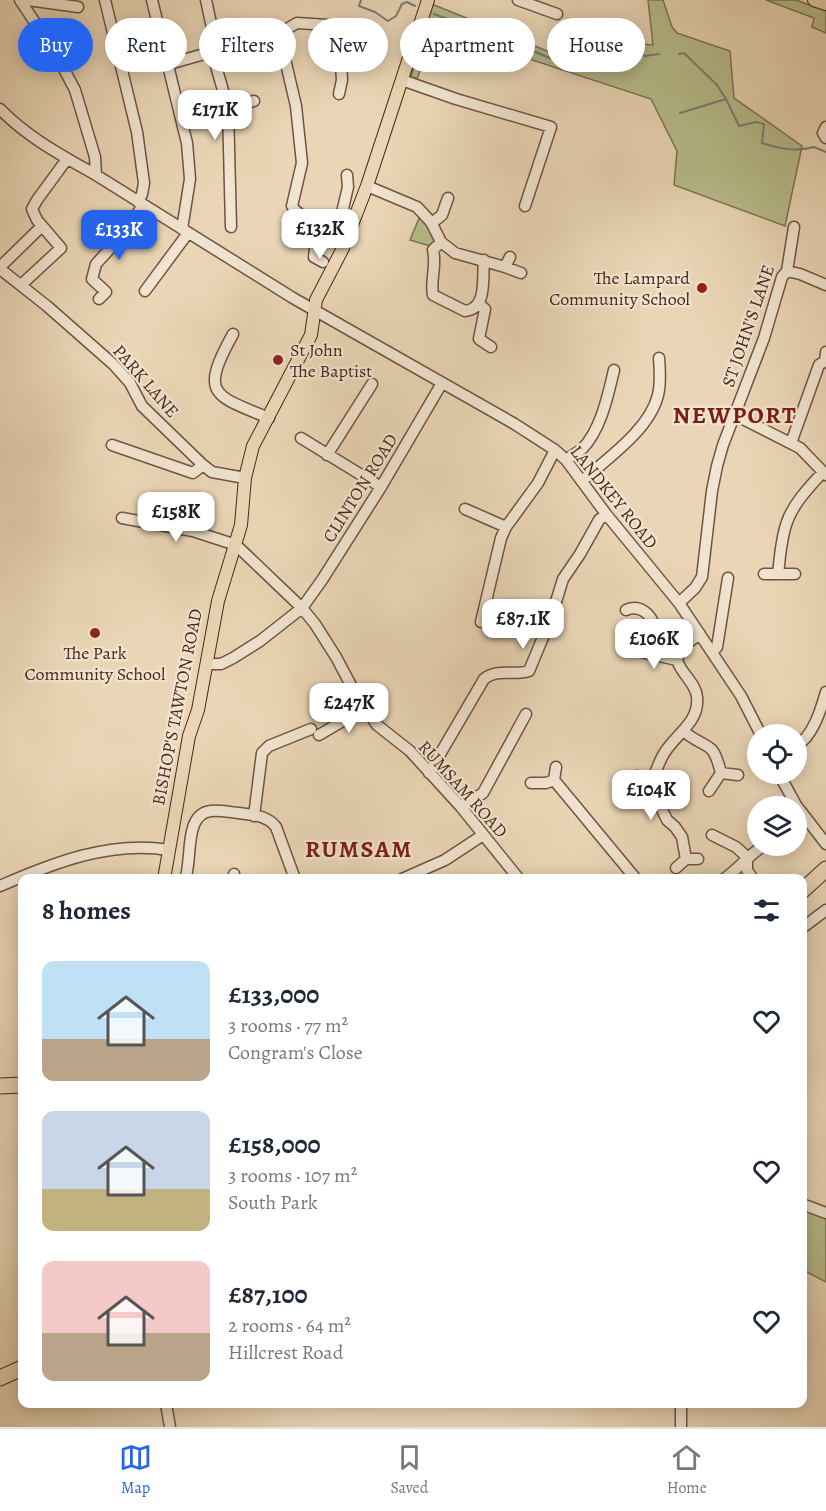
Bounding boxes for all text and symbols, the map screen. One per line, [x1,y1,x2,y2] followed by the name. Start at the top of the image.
[18,18,93,72] chip: Buy
[105,18,187,72] chip: Rent
[199,18,296,72] chip: Filters
[308,18,388,72] chip: New
[400,18,535,72] chip: Apartment
[547,18,645,72] chip: House
[173,90,257,141] pin: £171K
[192,96,238,123] text: £171K
[278,209,362,260] pin: £132K
[77,210,161,261] pin: £133K
[296,215,344,242] text: £132K
[95,216,143,243] text: £133K
[716,262,780,390] street label: ST JOHN'S LANE
[549,266,691,311] place label: The Lampard Community School
[695,281,709,295] marker: The Lampard Community School
[290,338,372,383] place label: St John The Baptist
[108,339,184,423] street label: PARK LANE
[271,353,285,367] marker: St John The Baptist
[673,399,797,431] district label: NEWPORT
[317,429,403,547] street label: CLINTON ROAD
[565,440,663,554] street label: LANDKEY ROAD
[134,492,218,543] pin: £158K
[152,498,200,525] text: £158K
[474,599,572,650] pin: £87.1K
[496,605,550,632] text: £87.1K
[146,607,208,807] street label: BISHOP'S TAWTON ROAD
[612,619,696,670] pin: £106K
[629,625,679,652] text: £106K
[88,626,102,640] marker: The Park Community School
[25,641,166,686] place label: The Park Community School
[307,683,391,734] pin: £247K
[323,689,375,716] text: £247K
[747,724,807,856] map controls
[747,724,807,784] button: locate
[413,735,513,843] street label: RUMSAM ROAD
[609,770,693,821] pin: £104K
[626,776,676,803] text: £104K
[747,796,807,856] button: layers
[305,833,413,865] district label: RUMSAM
[42,893,131,928] text: 8 homes
[750,894,783,927] icon: filters
[228,977,319,1012] text: £133,000
[90,985,162,1057] icon: home
[750,1005,783,1038] icon: heart
[228,1012,348,1039] text: 3 rooms · 77 m²
[228,1039,363,1066] text: Congram's Close
[228,1127,321,1162] text: £158,000
[90,1135,162,1207] icon: home
[750,1155,783,1188] icon: heart
[228,1162,357,1189] text: 3 rooms · 107 m²
[228,1189,318,1216] text: South Park
[228,1277,308,1312] text: £87,100
[90,1285,162,1357] icon: home
[750,1305,783,1338] icon: heart
[228,1312,351,1339] text: 2 rooms · 64 m²
[228,1339,343,1366] text: Hillcrest Road
[119,1441,152,1499] tab: Map
[390,1441,428,1499] tab: Saved
[667,1441,707,1499] tab: Home

